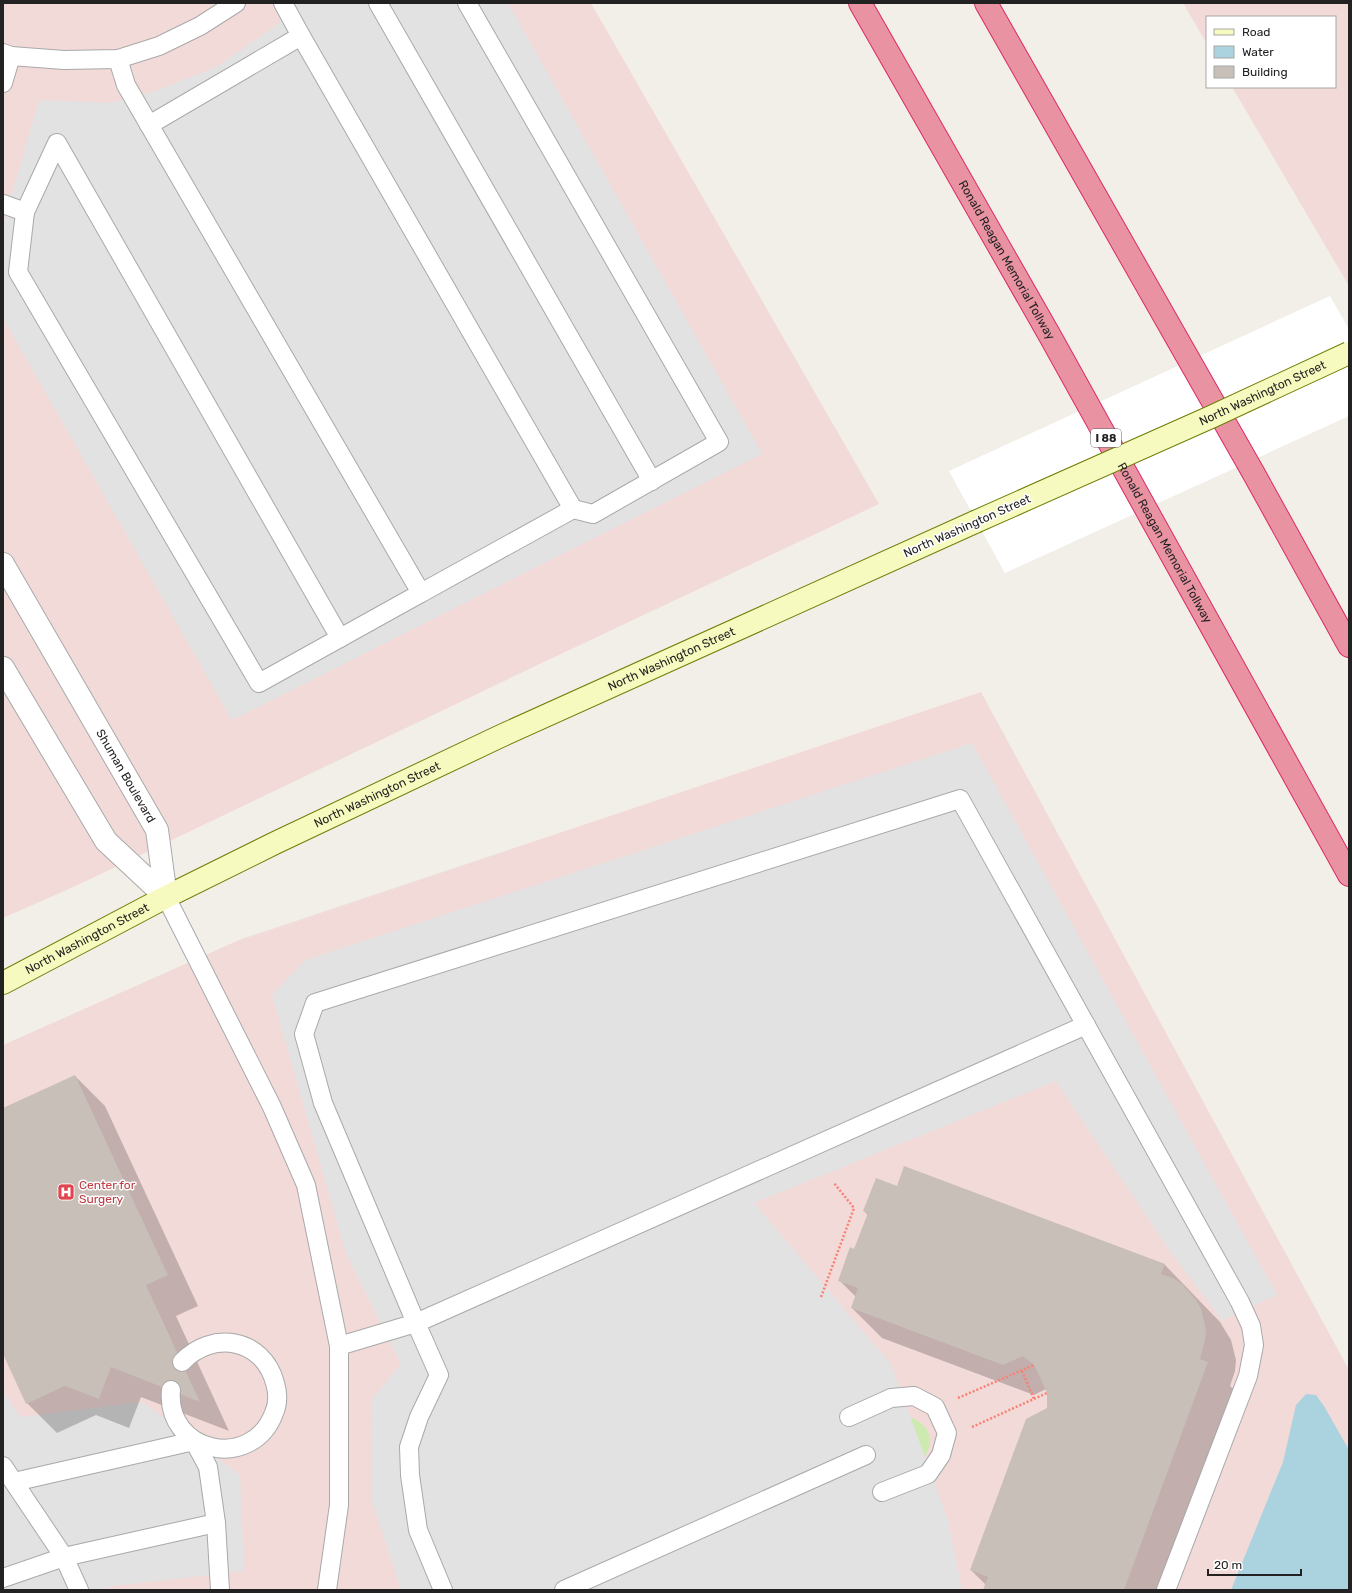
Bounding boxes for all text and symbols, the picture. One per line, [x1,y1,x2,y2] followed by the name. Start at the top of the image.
[1206,16,1336,88] legend
[1242,25,1270,39] text: Road
[1242,45,1274,59] text: Water
[1242,65,1288,79] text: Building
[956,178,1058,343] street label: Ronald Reagan Memorial Tollway
[1197,358,1328,428] street label: North Washington Street
[1091,429,1121,447] road number: I 88
[1115,460,1215,626] street label: Ronald Reagan Memorial Tollway
[901,491,1033,560] street label: North Washington Street
[606,624,737,694] street label: North Washington Street
[93,727,158,825] street label: Shuman Boulevard
[312,759,443,830] street label: North Washington Street
[23,900,152,977] street label: North Washington Street
[79,1178,136,1206] place label: Center for Surgery
[56,1182,76,1202] hospital icon: Center for Surgery
[1208,1551,1301,1577] scale bar
[1214,1558,1242,1572] text: 20 m

